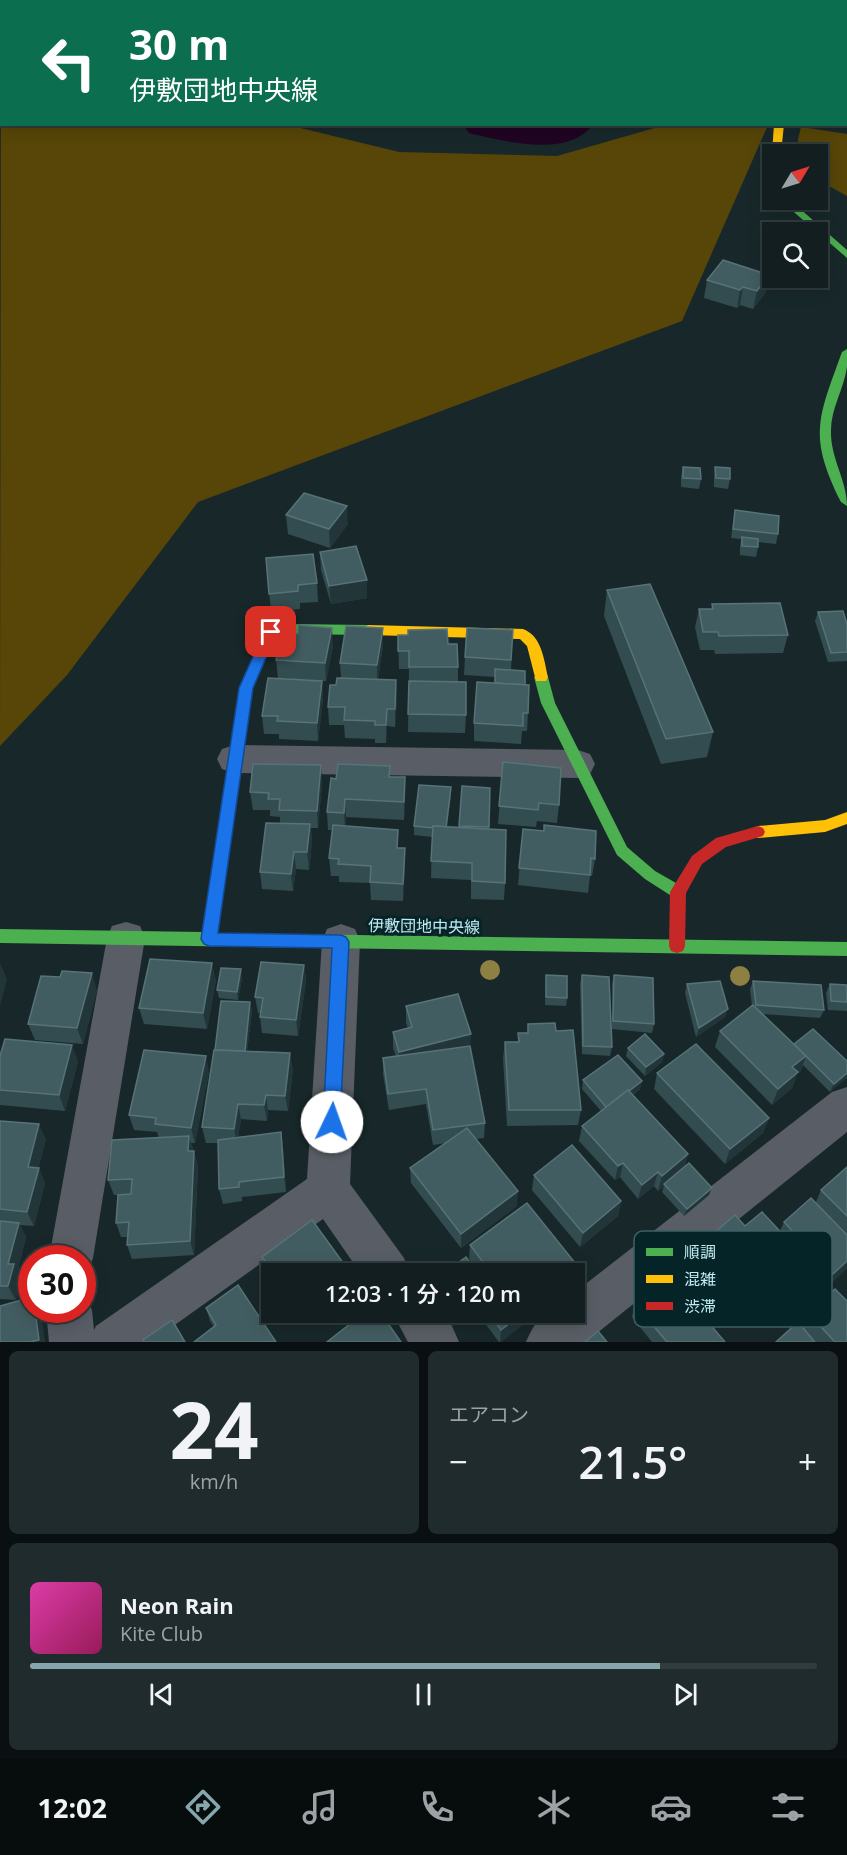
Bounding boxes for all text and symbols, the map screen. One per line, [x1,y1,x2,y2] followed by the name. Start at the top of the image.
[129,15,229,72] text: 30 m
[30,24,108,102] icon: left
[129,71,318,108] text: 伊敷団地中央線
[762,144,828,210] north arrow
[762,144,828,288] map controls
[762,222,828,288] button: search
[245,606,296,657] pin
[254,615,287,648] icon: arrive
[368,914,480,938] street label: 伊敷団地中央線
[300,1090,364,1154] position arrow
[634,1231,832,1327] legend
[684,1241,716,1263] text: 順調
[18,1245,96,1323] speed limit sign: 30
[684,1268,716,1290] text: 混雑
[325,1278,521,1308] text: 12:03 · 1 分 · 120 m
[684,1295,716,1317] text: 渋滞
[169,1376,259,1482] text: 24
[449,1401,529,1428] text: エアコン
[579,1431,687,1492] text: 21.5°
[449,1439,468,1484] text: −
[798,1439,817,1484] text: +
[190,1468,238,1495] text: km/h
[120,1590,234,1620] text: Neon Rain
[120,1620,203,1647] text: Kite Club
[145,1678,178,1711] icon: previous
[407,1678,440,1711] icon: pause
[669,1678,702,1711] icon: next
[182,1786,224,1828] icon: directions
[299,1786,341,1828] icon: music
[416,1786,458,1828] icon: phone
[533,1786,575,1828] icon: climate
[650,1786,692,1828] icon: car
[767,1786,809,1828] icon: filters
[38,1789,107,1826] text: 12:02

